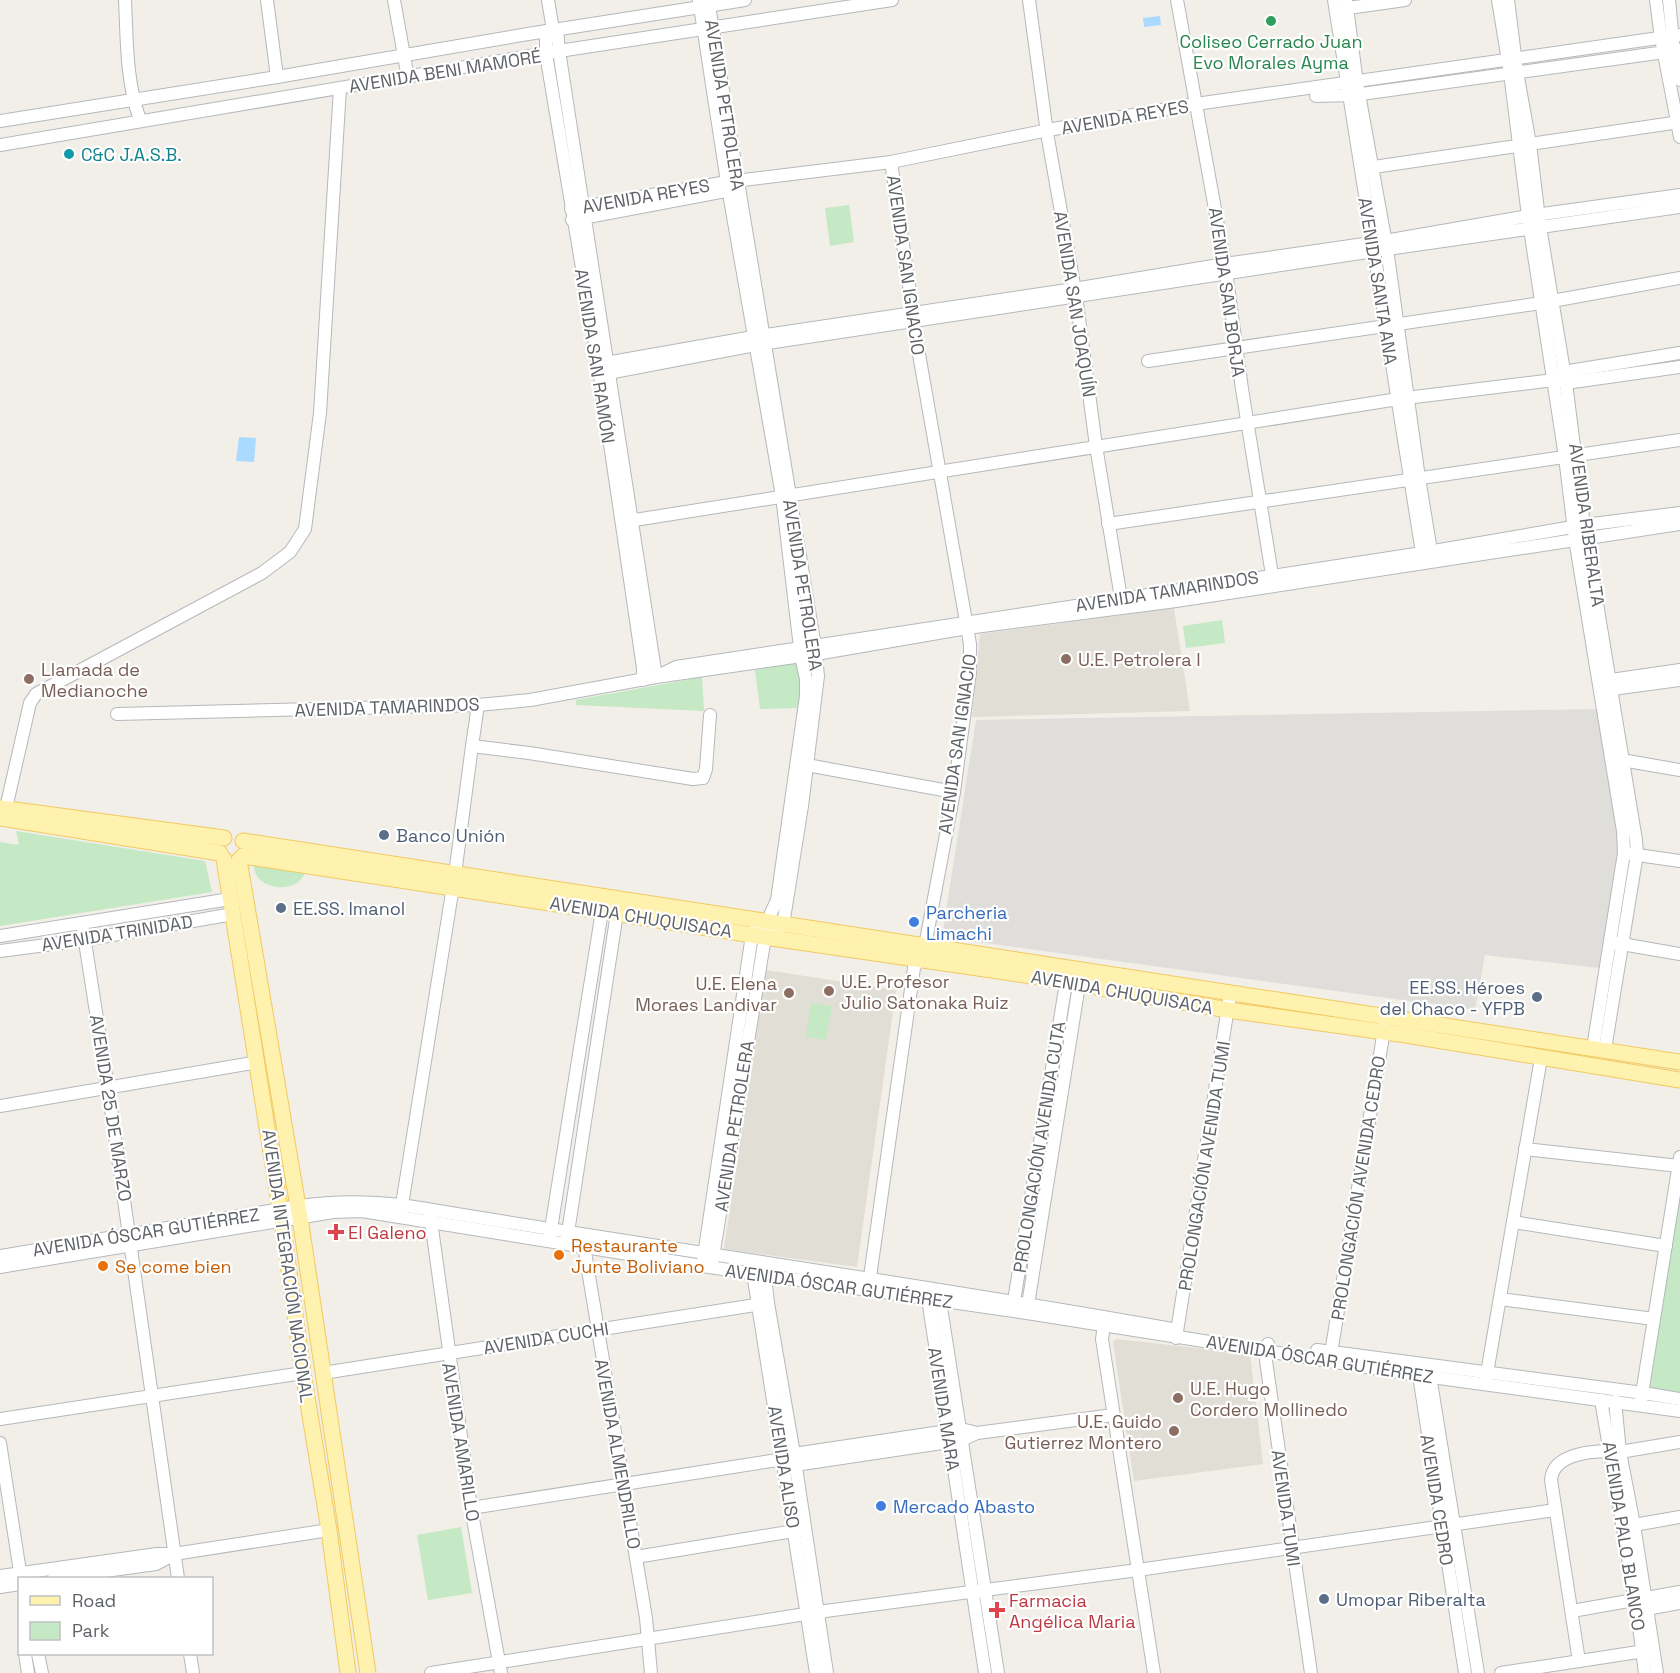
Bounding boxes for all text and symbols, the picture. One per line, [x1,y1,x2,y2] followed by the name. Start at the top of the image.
[1264,14,1278,28] marker: Coliseo Cerrado Juan Evo Morales Ayma
[700,18,750,192] street label: AVENIDA PETROLERA
[1180,30,1362,74] place label: Coliseo Cerrado Juan Evo Morales Ayma
[347,44,543,98] street label: AVENIDA BENI MAMORÉ
[1059,94,1191,140] street label: AVENIDA REYES
[81,143,182,166] place label: C&C J.A.S.B.
[62,147,76,161] marker: C&C J.A.S.B.
[580,173,712,219] street label: AVENIDA REYES
[882,173,930,357] street label: AVENIDA SAN IGNACIO
[1353,196,1403,366] street label: AVENIDA SANTA ANA
[1204,206,1250,378] street label: AVENIDA SAN BORJA
[1049,209,1101,399] street label: AVENIDA SAN JOAQUÍN
[570,267,620,445] street label: AVENIDA SAN RAMÓN
[1564,442,1610,608] street label: AVENIDA RIBERALTA
[778,498,828,672] street label: AVENIDA PETROLERA
[1074,565,1260,617] street label: AVENIDA TAMARINDOS
[1078,648,1201,671] place label: U.E. Petrolera I
[933,652,981,836] street label: AVENIDA SAN IGNACIO
[1059,652,1073,666] marker: U.E. Petrolera I
[41,658,148,702] place label: Llamada de Medianoche
[22,672,36,686] marker: Llamada de Medianoche
[294,692,480,722] street label: AVENIDA TAMARINDOS
[396,824,505,847] place label: Banco Unión
[377,828,391,842] marker: Banco Unión
[548,891,734,943] street label: AVENIDA CHUQUISACA
[293,897,405,920] place label: EE.SS. Imanol
[274,901,288,915] marker: EE.SS. Imanol
[926,901,1007,945] place label: Parcheria Limachi
[40,910,194,956] street label: AVENIDA TRINIDAD
[907,915,921,929] marker: Parcheria Limachi
[1029,965,1215,1019] street label: AVENIDA CHUQUISACA
[841,970,1009,1014] place label: U.E. Profesor Julio Satonaka Ruiz
[635,972,777,1016] place label: U.E. Elena Moraes Landivar
[1380,976,1525,1020] place label: EE.SS. Héroes del Chaco - YFPB
[822,984,836,998] marker: U.E. Profesor Julio Satonaka Ruiz
[782,986,796,1000] marker: U.E. Elena Moraes Landivar
[1530,990,1544,1004] marker: EE.SS. Héroes del Chaco - YFPB
[85,1013,137,1203] street label: AVENIDA 25 DE MARZO
[1008,1019,1070,1275] street label: PROLONGACIÓN AVENIDA CUTA
[709,1039,759,1213] street label: AVENIDA PETROLERA
[1173,1039,1235,1293] street label: PROLONGACIÓN AVENIDA TUMI
[1326,1054,1390,1322] street label: PROLONGACIÓN AVENIDA CEDRO
[257,1128,319,1404] street label: AVENIDA INTEGRACIÓN NACIONAL
[31,1203,261,1261] street label: AVENIDA ÓSCAR GUTIÉRREZ
[348,1221,427,1244] place label: El Galeno
[329,1225,343,1239] marker: El Galeno
[571,1234,705,1278] place label: Restaurante Junte Boliviano
[552,1248,566,1262] marker: Restaurante Junte Boliviano
[115,1255,232,1278] place label: Se come bien
[96,1259,110,1273] marker: Se come bien
[724,1259,954,1313] street label: AVENIDA ÓSCAR GUTIÉRREZ
[482,1317,610,1359] street label: AVENIDA CUCHI
[1205,1330,1435,1388] street label: AVENIDA ÓSCAR GUTIÉRREZ
[923,1345,965,1473] street label: AVENIDA MARA
[590,1357,646,1551] street label: AVENIDA ALMENDRILLO
[437,1361,485,1523] street label: AVENIDA AMARILLO
[1190,1377,1348,1421] place label: U.E. Hugo Cordero Mollinedo
[1171,1391,1185,1405] marker: U.E. Hugo Cordero Mollinedo
[763,1404,805,1530] street label: AVENIDA ALISO
[1004,1410,1162,1454] place label: U.E. Guido Gutierrez Montero
[1167,1424,1181,1438] marker: U.E. Guido Gutierrez Montero
[1415,1433,1459,1567] street label: AVENIDA CEDRO
[1598,1440,1650,1632] street label: AVENIDA PALO BLANCO
[1266,1448,1306,1568] street label: AVENIDA TUMI
[893,1495,1035,1518] place label: Mercado Abasto
[874,1499,888,1513] marker: Mercado Abasto
[18,1577,213,1655] legend
[1336,1588,1486,1611] place label: Umopar Riberalta
[72,1589,116,1612] text: Road
[1009,1589,1136,1633] place label: Farmacia Angélica Maria
[1317,1592,1331,1606] marker: Umopar Riberalta
[990,1603,1004,1617] marker: Farmacia Angélica Maria
[72,1619,110,1642] text: Park

